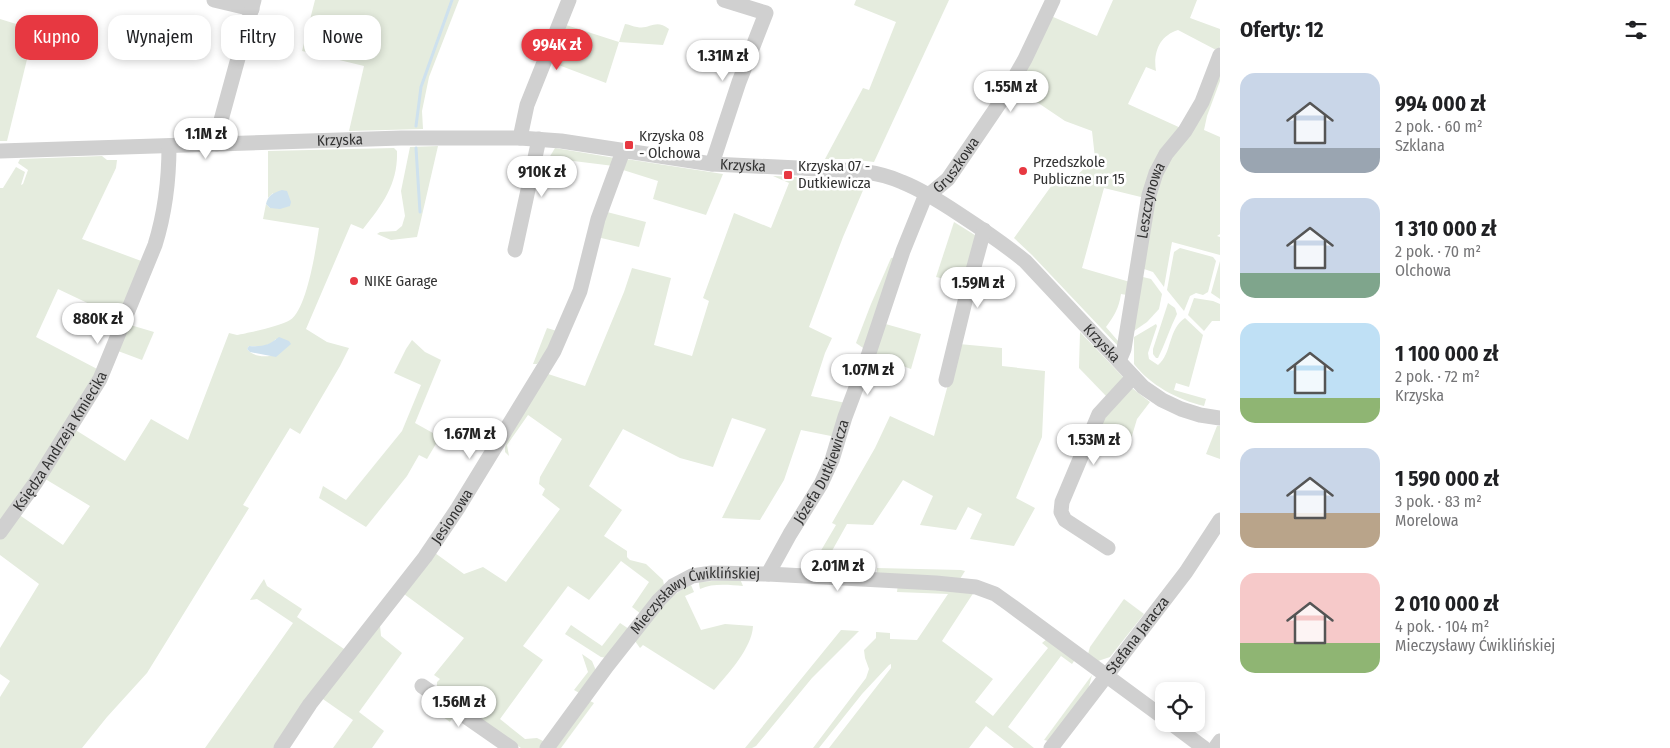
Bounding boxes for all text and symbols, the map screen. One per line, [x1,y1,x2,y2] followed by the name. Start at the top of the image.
[15,15,98,60] chip: Kupno
[108,15,211,60] chip: Wynajem
[221,15,294,60] chip: Filtry
[304,15,381,60] chip: Nowe
[1622,16,1650,44] icon: filters
[1240,17,1324,43] text: Oferty: 12
[511,28,603,71] pin: 994K zł
[532,35,582,54] text: 994K zł
[671,39,775,82] pin: 1.31M zł
[697,46,749,65] text: 1.31M zł
[959,70,1063,113] pin: 1.55M zł
[985,77,1037,96] text: 1.55M zł
[1395,91,1486,117] text: 994 000 zł
[1280,93,1340,153] icon: home
[1395,117,1483,136] text: 2 pok. · 60 m²
[160,118,252,160] pin: 1.1M zł
[185,124,227,143] text: 1.1M zł
[639,127,704,162] place label: Krzyska 08 - Olchowa
[316,130,363,150] street label: Krzyska
[929,133,983,197] street label: Gruszkowa
[1395,136,1445,155] text: Szklana
[623,139,635,151] marker: Krzyska 08 - Olchowa
[1033,153,1125,188] place label: Przedszkole Publiczne nr 15
[719,155,766,176] street label: Krzyska
[496,156,588,198] pin: 910K zł
[798,157,871,192] place label: Krzyska 07 - Dutkiewicza
[1133,159,1169,240] street label: Leszczynowa
[518,162,566,181] text: 910K zł
[1017,165,1029,177] marker: Przedszkole Publiczne nr 15
[782,169,794,181] marker: Krzyska 07 - Dutkiewicza
[1395,216,1497,242] text: 1 310 000 zł
[1280,218,1340,278] icon: home
[1395,242,1481,261] text: 2 pok. · 70 m²
[1395,261,1451,280] text: Olchowa
[926,266,1030,309] pin: 1.59M zł
[364,272,438,290] place label: NIKE Garage
[951,273,1005,292] text: 1.59M zł
[348,275,360,287] marker: NIKE Garage
[52,302,144,345] pin: 880K zł
[73,309,123,328] text: 880K zł
[1080,320,1124,366] street label: Krzyska
[1395,341,1499,367] text: 1 100 000 zł
[1280,343,1340,403] icon: home
[816,354,920,396] pin: 1.07M zł
[842,360,894,379] text: 1.07M zł
[1395,367,1480,386] text: 2 pok. · 72 m²
[9,369,111,515] street label: Księdza Andrzeja Kmiecika
[1395,386,1444,405] text: Krzyska
[790,417,853,527] street label: Józefa Dutkiewicza
[418,418,522,460] pin: 1.67M zł
[444,424,496,443] text: 1.67M zł
[1042,424,1146,466] pin: 1.53M zł
[1068,430,1120,449] text: 1.53M zł
[1395,466,1499,492] text: 1 590 000 zł
[1280,468,1340,528] icon: home
[427,486,477,548] street label: Jesionowa
[1395,492,1482,511] text: 3 pok. · 83 m²
[1395,511,1459,530] text: Morelowa
[786,550,890,592] pin: 2.01M zł
[812,556,864,575] text: 2.01M zł
[627,564,760,638] street label: Mieczysławy Ćwiklińskiej
[1395,591,1499,617] text: 2 010 000 zł
[1102,593,1173,678] street label: Stefana Jaracza
[1280,593,1340,653] icon: home
[1395,617,1489,636] text: 4 pok. · 104 m²
[1395,636,1555,655] text: Mieczysławy Ćwiklińskiej
[1155,682,1205,732] map controls
[1155,682,1205,732] button: locate
[407,686,511,728] pin: 1.56M zł
[432,692,486,711] text: 1.56M zł

